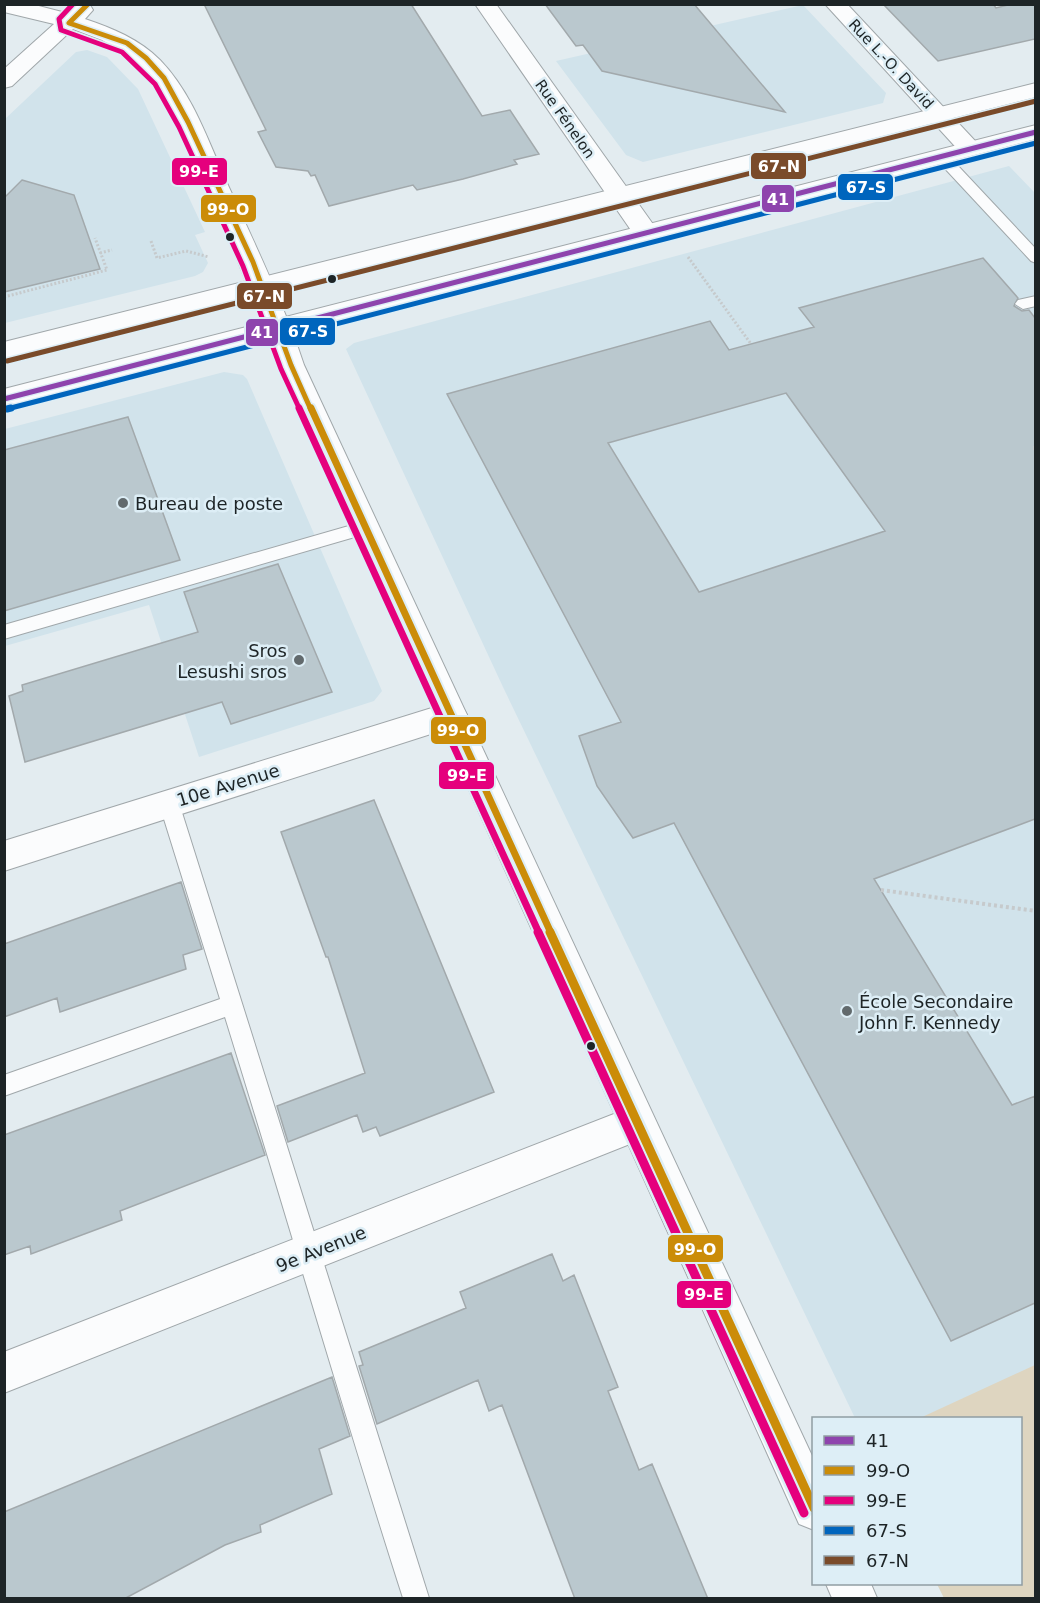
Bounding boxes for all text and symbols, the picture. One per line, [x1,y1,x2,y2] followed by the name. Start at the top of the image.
[845,15,937,113] street label: Rue L.-O. David
[531,76,599,162] street label: Rue Fénelon
[750,152,807,180] line badge: 67-N
[171,157,228,186] line badge: 99-E
[758,157,800,176] text: 67-N
[179,162,219,181] text: 99-E
[837,173,894,201] line badge: 67-S
[846,178,886,197] text: 67-S
[761,184,795,213] line badge: 41
[767,190,789,209] text: 41
[200,194,257,223] line badge: 99-O
[207,200,249,219] text: 99-O
[224,231,236,243] unlabelled marker
[326,273,338,285] unlabelled marker
[236,282,293,310] line badge: 67-N
[243,287,285,306] text: 67-N
[279,317,336,346] line badge: 67-S
[245,318,279,347] line badge: 41
[288,322,328,341] text: 67-S
[251,323,273,342] text: 41
[135,493,283,514] place label: Bureau de poste
[116,496,130,510] marker: Bureau de poste
[177,640,287,682] place label: Sros Lesushi sros
[292,653,306,667] marker: Sros Lesushi sros
[430,716,487,745] line badge: 99-O
[437,721,479,740] text: 99-O
[174,759,282,811] street label: 10e Avenue
[438,761,495,790] line badge: 99-E
[447,766,487,785] text: 99-E
[858,991,1013,1033] place label: École Secondaire John F. Kennedy
[840,1004,854,1018] marker: École Secondaire John F. Kennedy
[585,1040,597,1052] unlabelled marker
[273,1221,369,1277] street label: 9e Avenue
[667,1234,724,1263] line badge: 99-O
[674,1240,716,1259] text: 99-O
[676,1280,732,1309] line badge: 99-E
[684,1285,724,1304] text: 99-E
[812,1417,1022,1585] legend
[866,1430,889,1451] text: 41
[866,1460,910,1481] text: 99-O
[866,1490,907,1511] text: 99-E
[866,1520,907,1541] text: 67-S
[866,1550,909,1571] text: 67-N

